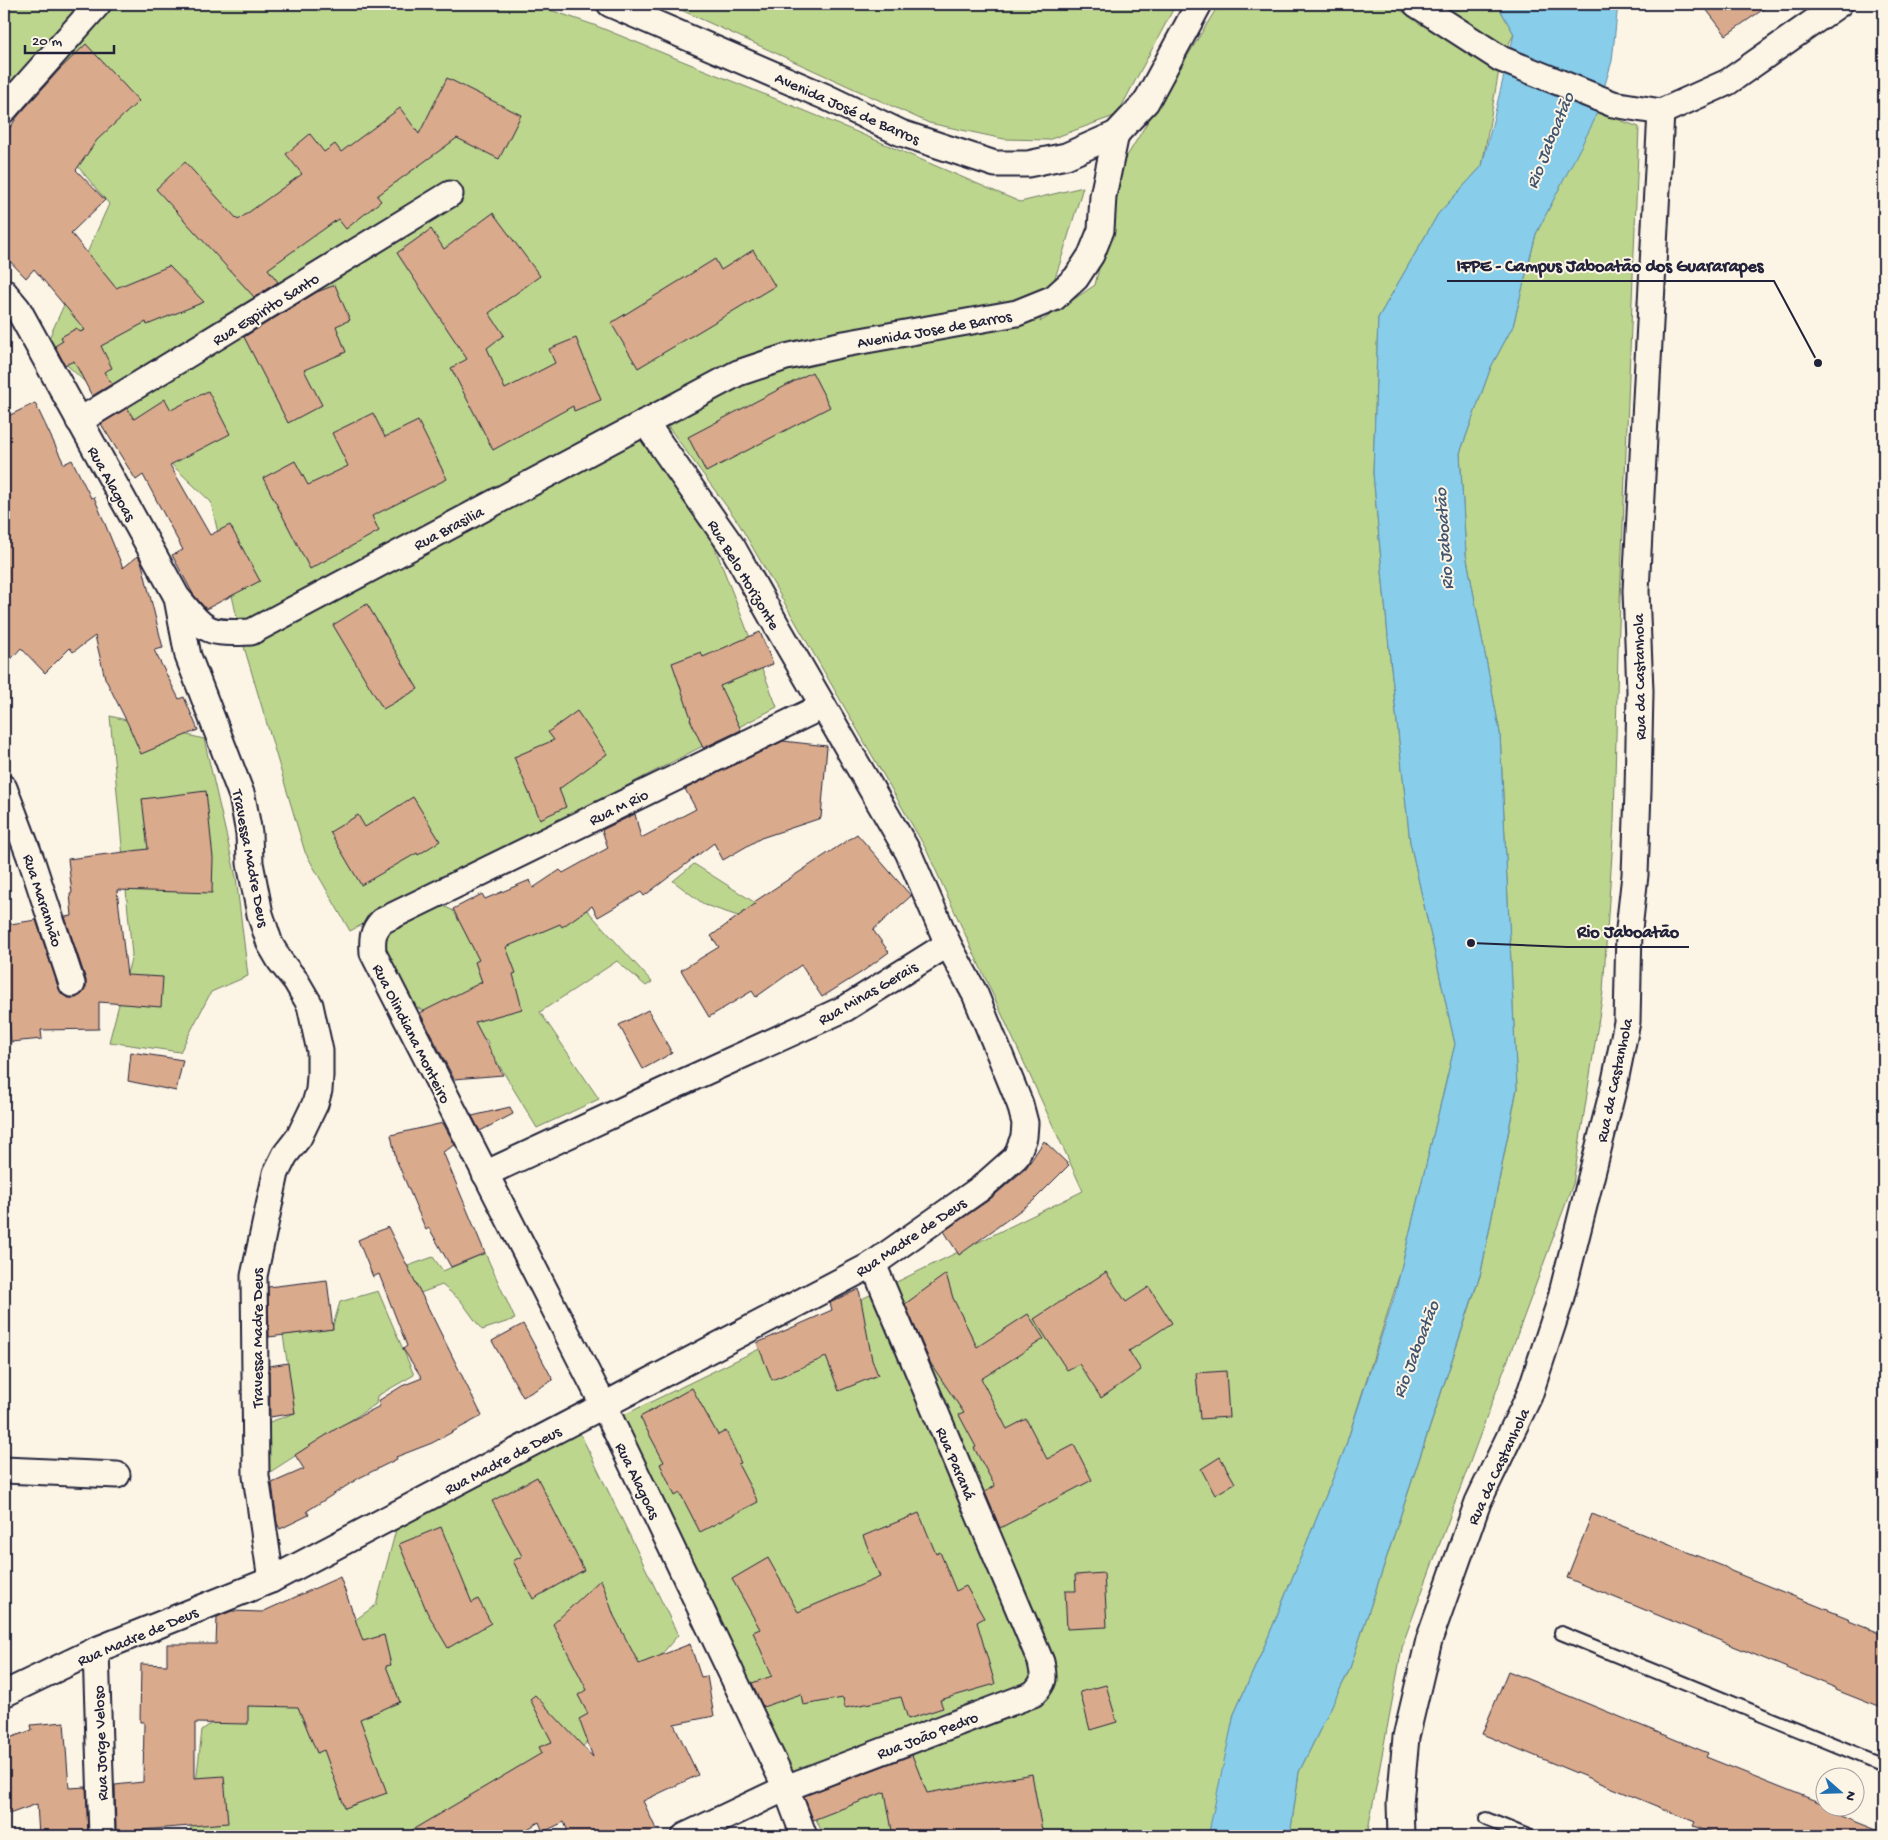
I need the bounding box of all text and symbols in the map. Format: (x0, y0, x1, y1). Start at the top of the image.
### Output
scale bar (25, 22, 114, 54)
text: 20 m (32, 33, 62, 51)
street label: Avenida José de Barros (771, 70, 923, 151)
water label: Rio Jaboatão (1522, 89, 1580, 192)
callout: IFPE - Campus Jaboatão dos Guararapes (1447, 248, 1774, 281)
text: IFPE - Campus Jaboatão dos Guararapes (1457, 257, 1765, 278)
street label: Rua Espirito Santo (210, 271, 324, 351)
street label: Avenida Jose de Barros (856, 308, 1014, 354)
street label: Rua Alagoas (82, 444, 139, 526)
water label: Rio Jaboatão (1431, 487, 1460, 590)
street label: Rua Brasilia (411, 503, 489, 556)
street label: Rua Belo Horizonte (702, 517, 783, 635)
street label: Rua da Castanhola (1631, 612, 1652, 740)
street label: Travessa Madre Deus (226, 787, 271, 930)
street label: Rua M Rio (587, 787, 652, 832)
street label: Rua Maranhão (17, 852, 65, 950)
callout: Rio Jaboatão (1567, 914, 1689, 947)
text: Rio Jaboatão (1576, 923, 1680, 944)
street label: Rua Minas Gerais (816, 958, 923, 1031)
street label: Rua Olindiana Monteiro (366, 962, 453, 1108)
street label: Rua da Castanhola (1594, 1016, 1639, 1145)
street label: Rua Madre de Deus (853, 1194, 972, 1283)
street label: Travessa Madre Deus (250, 1267, 269, 1409)
water label: Rio Jaboatão (1389, 1298, 1446, 1401)
street label: Rua da Castanhola (1465, 1405, 1536, 1529)
street label: Rua Madre de Deus (442, 1423, 566, 1501)
street label: Rua Paraná (930, 1425, 978, 1505)
street label: Rua Alagoas (609, 1440, 663, 1524)
street label: Rua Madre de Deus (75, 1604, 203, 1672)
street label: Rua Jorge Veloso (91, 1685, 114, 1801)
street label: Rua João Pedro (875, 1709, 981, 1765)
north arrow (1816, 1768, 1866, 1818)
text: N (1840, 1788, 1859, 1803)

